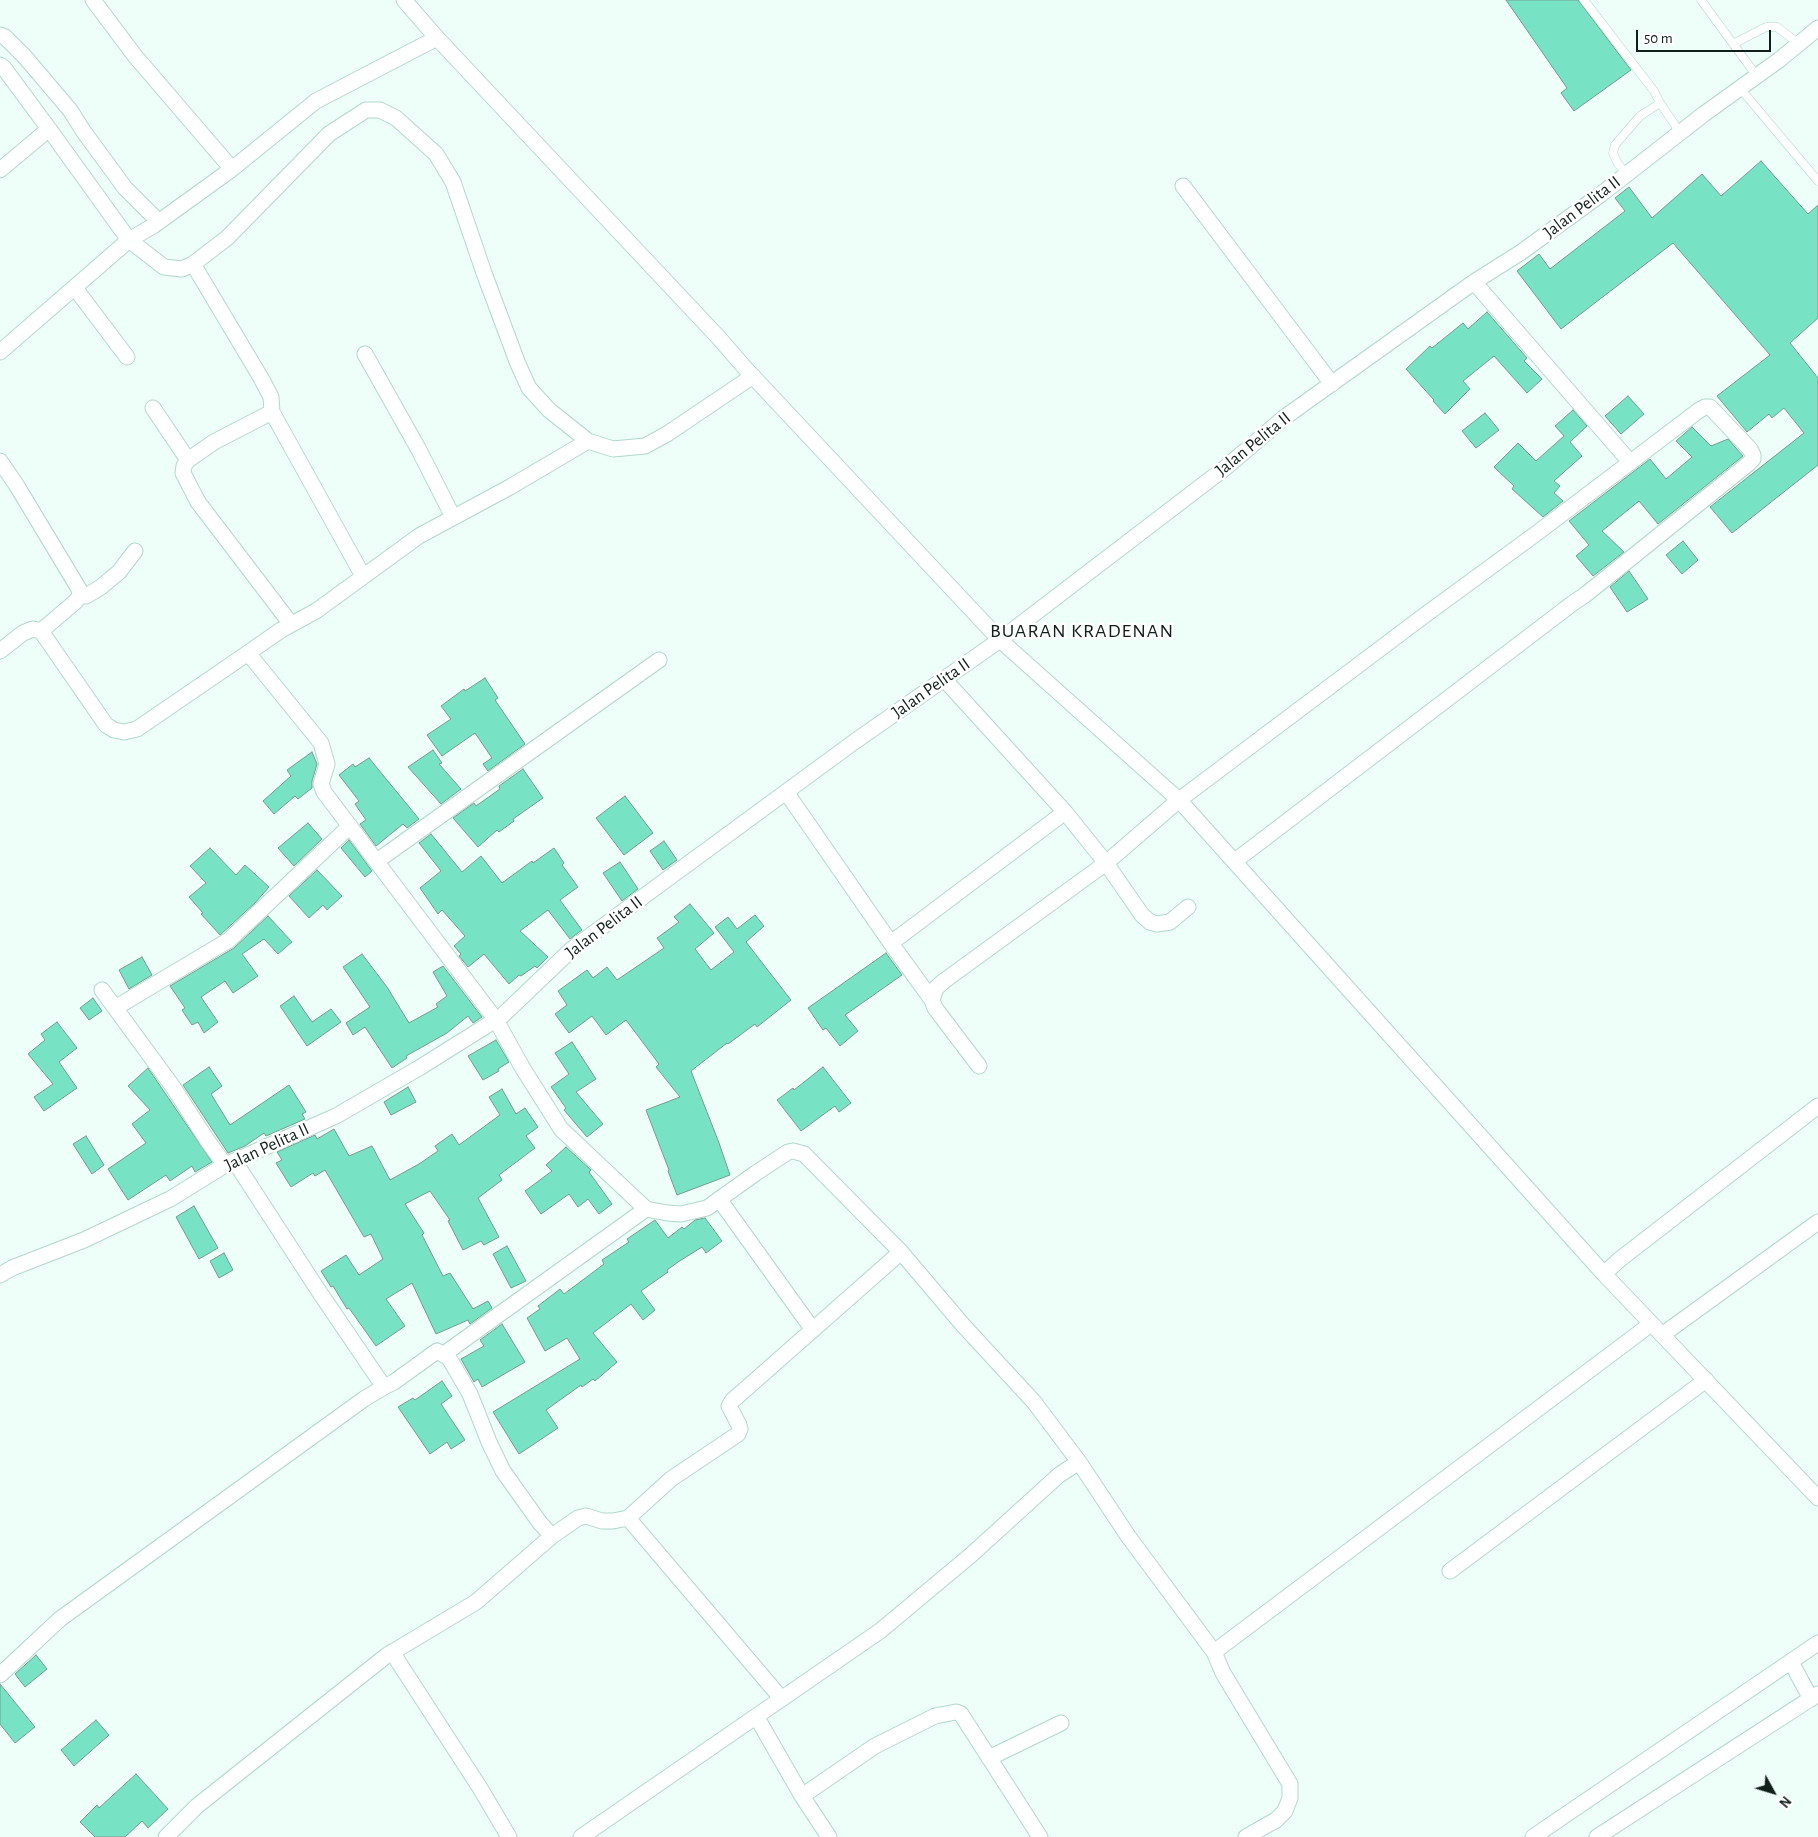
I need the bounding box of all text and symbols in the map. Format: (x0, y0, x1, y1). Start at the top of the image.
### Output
scale bar (1638, 20, 1773, 52)
text: 50 m (1644, 31, 1673, 46)
street label: Jalan Pelita II (1539, 171, 1625, 243)
street label: Jalan Pelita II (1211, 407, 1295, 481)
district label: BUARAN KRADENAN (988, 619, 1176, 643)
street label: Jalan Pelita II (888, 653, 974, 723)
street label: Jalan Pelita II (561, 891, 647, 963)
street label: Jalan Pelita II (221, 1118, 313, 1176)
north arrow (1748, 1767, 1798, 1817)
text: N (1776, 1793, 1793, 1810)

